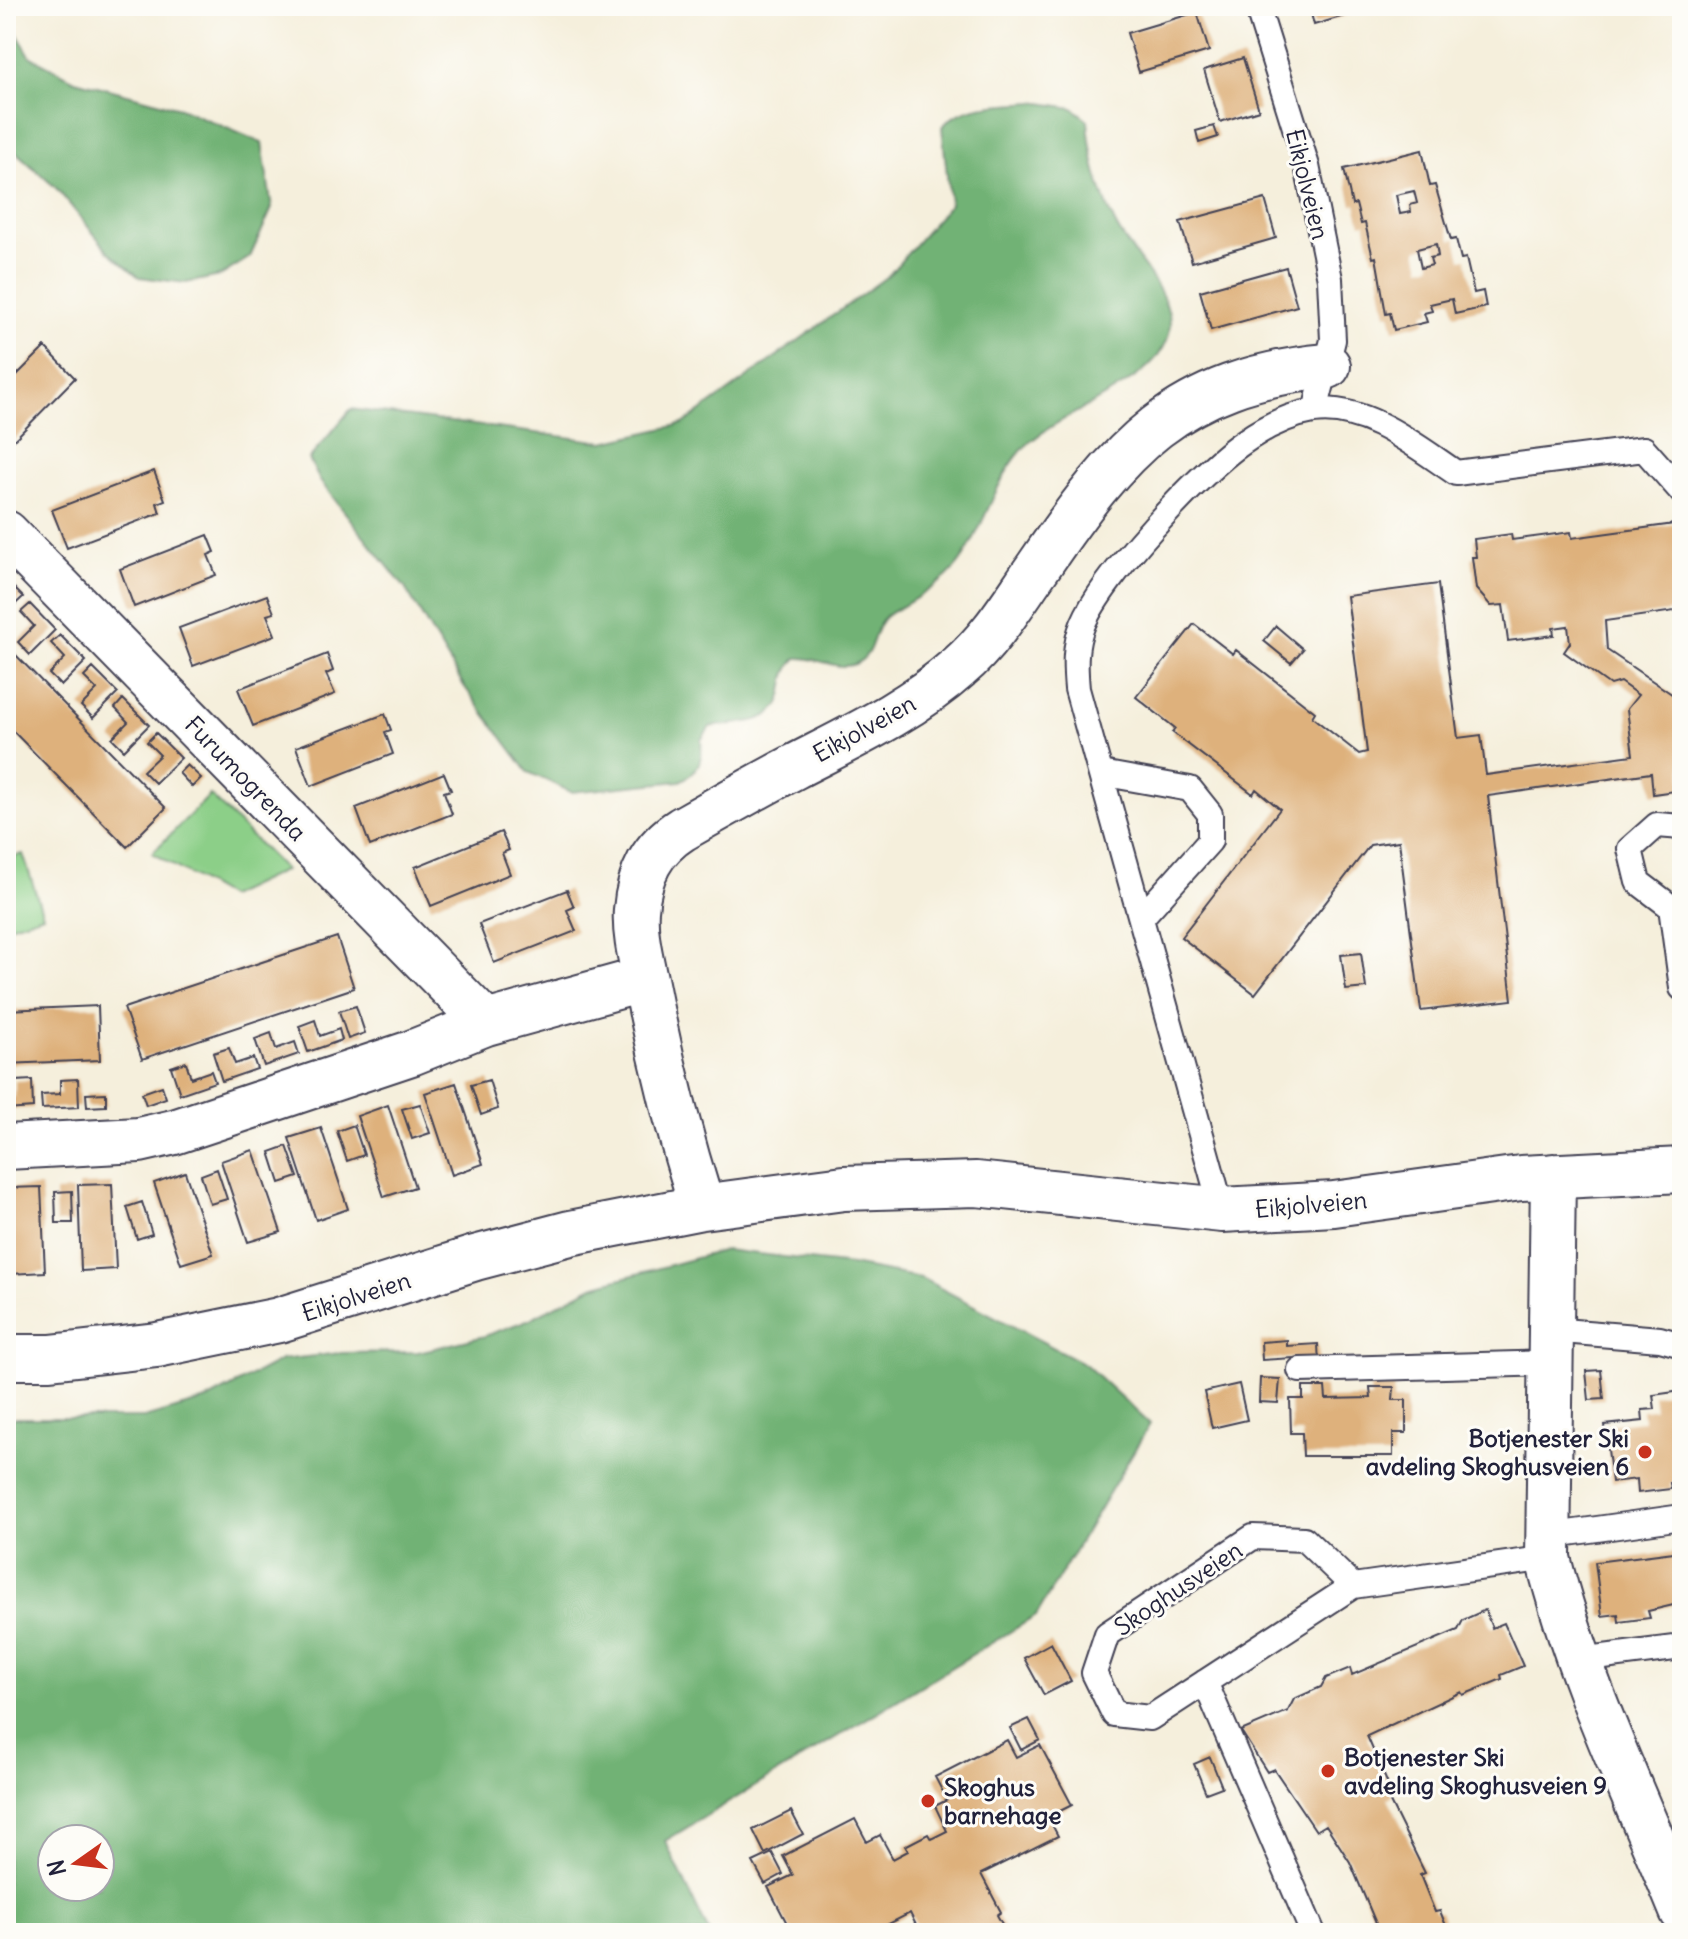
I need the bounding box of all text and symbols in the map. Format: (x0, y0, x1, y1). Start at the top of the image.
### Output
street label: Eikjolveien (1280, 126, 1336, 242)
street label: Eikjolveien (807, 688, 921, 768)
street label: Furumogrenda (179, 709, 313, 847)
street label: Eikjolveien (1254, 1184, 1369, 1224)
street label: Eikjolveien (298, 1264, 414, 1328)
place label: Botjenester Ski avdeling Skoghusveien 6 (1366, 1423, 1629, 1481)
marker: Botjenester Ski avdeling Skoghusveien 6 (1636, 1443, 1654, 1461)
street label: Skoghusveien (1108, 1534, 1248, 1642)
place label: Botjenester Ski avdeling Skoghusveien 9 (1344, 1742, 1607, 1800)
marker: Botjenester Ski avdeling Skoghusveien 9 (1319, 1762, 1337, 1780)
place label: Skoghus barnehage (944, 1772, 1061, 1830)
marker: Skoghus barnehage (919, 1792, 937, 1810)
north arrow (36, 1823, 116, 1903)
text: N (41, 1857, 72, 1879)

